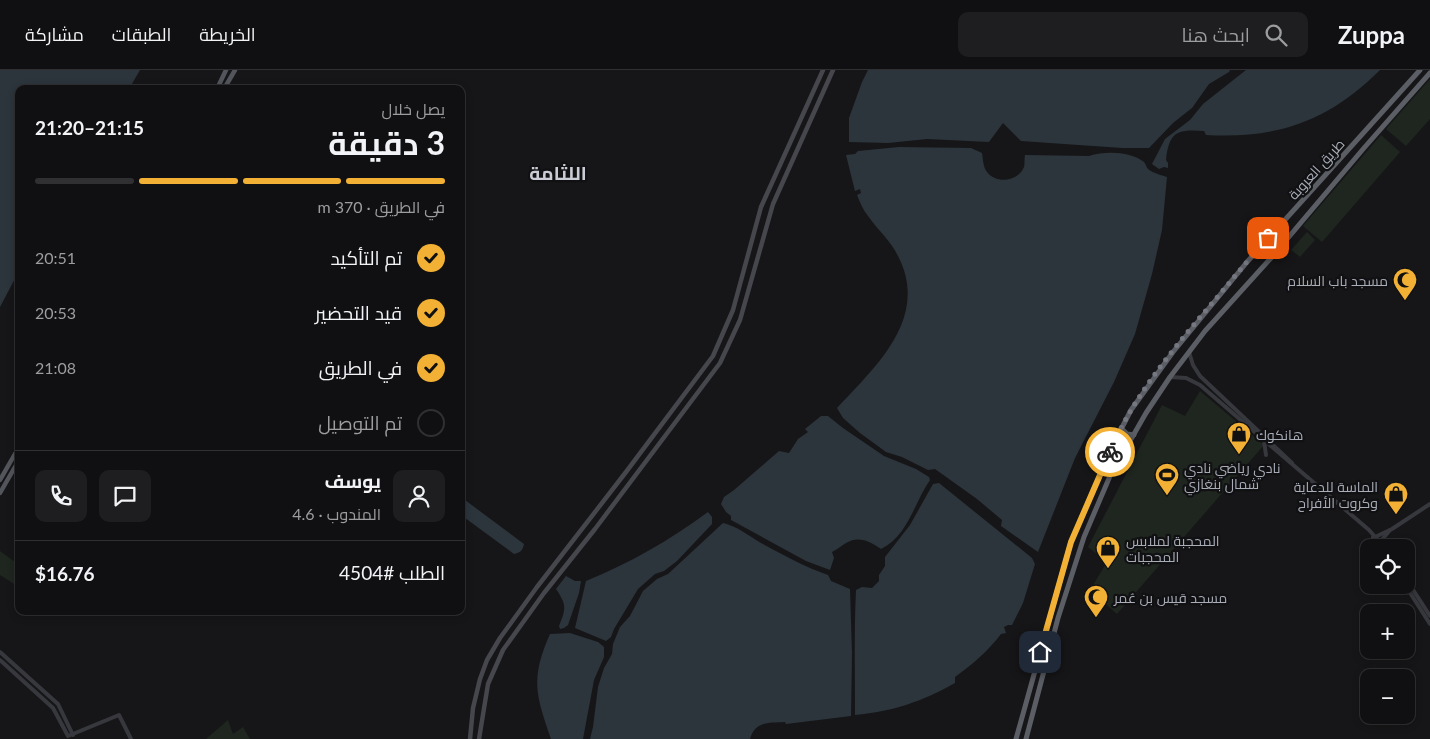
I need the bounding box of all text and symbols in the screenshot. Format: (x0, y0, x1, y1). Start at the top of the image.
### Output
search box (958, 12, 1308, 57)
text: Zuppa (1338, 20, 1405, 49)
icon: search (1262, 21, 1290, 49)
text: مشاركة (25, 23, 84, 45)
text: الطبقات (112, 23, 171, 45)
text: الخريطة (199, 23, 256, 45)
text: ابحث هنا (1182, 23, 1250, 46)
text: يصل خلال (382, 99, 445, 118)
text: 21:15–21:20 (35, 116, 144, 139)
text: 3 دقيقة (328, 123, 445, 162)
street label: طريق العروبة (1284, 135, 1348, 204)
district label: اللثامة (529, 161, 587, 184)
text: في الطريق · 370 m (317, 197, 445, 216)
pin (1247, 217, 1289, 259)
icon: bag (1254, 224, 1282, 252)
icon: check (417, 244, 445, 272)
text: تم التأكيد (330, 246, 402, 269)
text: 20:51 (35, 248, 76, 267)
mosque icon: مسجد باب السلام (1392, 267, 1418, 301)
place label: مسجد باب السلام (1287, 272, 1388, 291)
icon: check (417, 299, 445, 327)
text: قيد التحضير (315, 301, 402, 324)
text: 20:53 (35, 303, 76, 322)
icon: check (417, 354, 445, 382)
text: في الطريق (319, 356, 402, 379)
text: 21:08 (35, 358, 76, 377)
text: تم التوصيل (318, 411, 402, 434)
shop icon: هانكوك (1226, 421, 1252, 455)
place label: هانكوك (1256, 426, 1303, 443)
courier (1085, 427, 1135, 477)
icon: bike (1096, 438, 1124, 466)
place label: نادي رياضي نادي شمال بنغازي (1184, 459, 1280, 496)
sports icon: نادي رياضي نادي شمال بنغازي (1154, 462, 1180, 496)
text: يوسف (325, 469, 381, 492)
button: phone (35, 470, 87, 522)
button: chat (99, 470, 151, 522)
button: person (393, 470, 445, 522)
place label: الماسة للدعاية وكروت الأفراح (1294, 478, 1378, 512)
shop icon: الماسة للدعاية وكروت الأفراح (1383, 481, 1409, 515)
text: المندوب · 4.6 (292, 504, 381, 523)
place label: المحجبة لملابس المحجبات (1126, 532, 1220, 565)
shop icon: المحجبة لملابس المحجبات (1095, 535, 1121, 569)
map controls (1360, 539, 1415, 724)
button: locate (1360, 539, 1415, 594)
text: الطلب #4504 (339, 561, 445, 584)
text: $16.76 (35, 562, 95, 585)
mosque icon: مسجد قيس بن عُمر (1083, 584, 1109, 618)
place label: مسجد قيس بن عُمر (1113, 589, 1227, 606)
button: + (1360, 604, 1415, 659)
pin (1019, 631, 1061, 673)
icon: home (1026, 638, 1054, 666)
button: − (1360, 669, 1415, 724)

